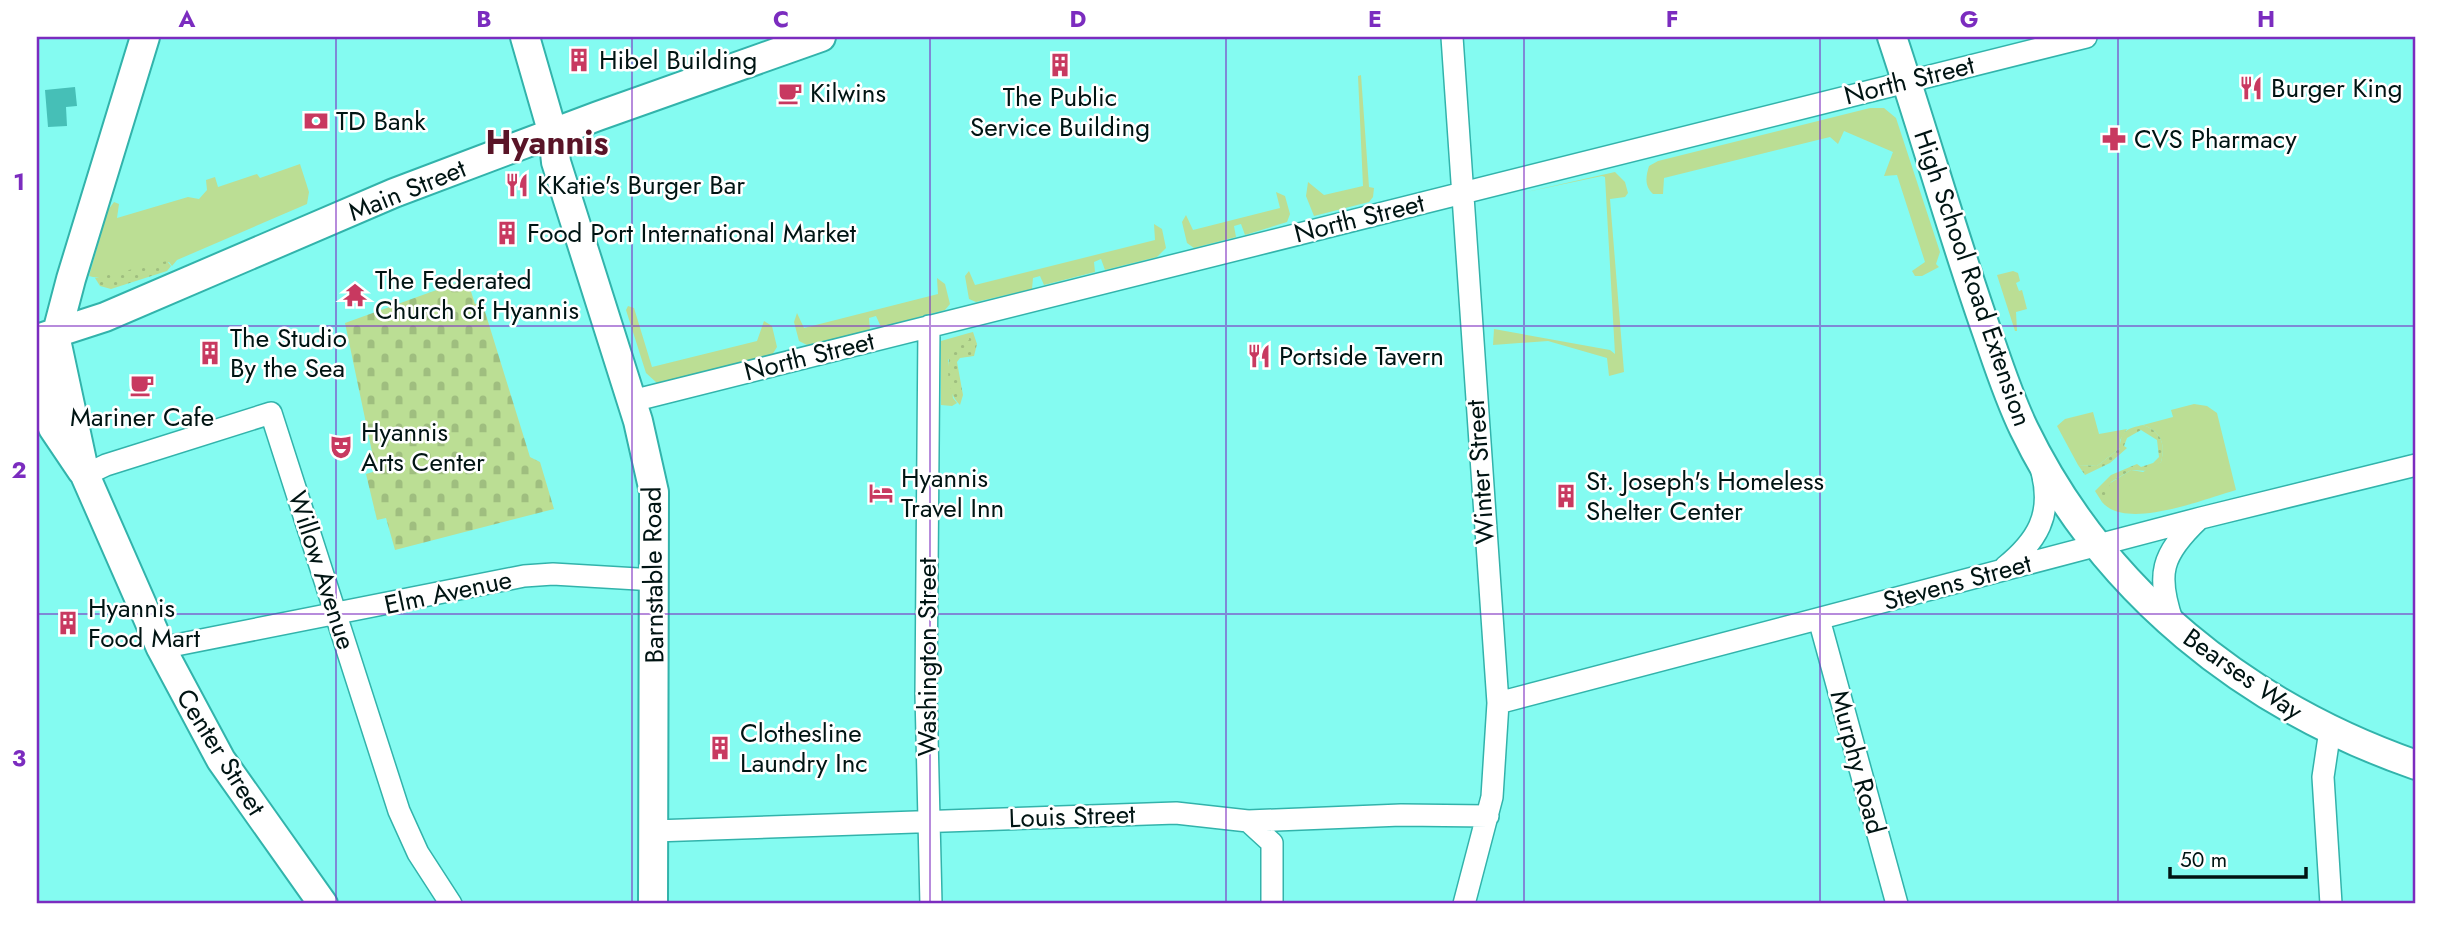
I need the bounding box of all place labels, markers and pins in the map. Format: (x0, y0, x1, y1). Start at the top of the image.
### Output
place label: Hibel Building (599, 41, 757, 79)
building icon: Hibel Building (565, 46, 593, 74)
building icon: The Public Service Building (1046, 51, 1074, 79)
place label: Burger King (2271, 69, 2403, 107)
place label: Kilwins (810, 74, 886, 112)
restaurant icon: Burger King (2237, 74, 2265, 102)
place label: The Public Service Building (970, 78, 1150, 146)
cafe icon: Kilwins (776, 79, 804, 107)
place label: TD Bank (336, 102, 426, 140)
bank icon: TD Bank (302, 107, 330, 135)
place label: CVS Pharmacy (2134, 120, 2297, 158)
pharmacy icon: CVS Pharmacy (2100, 125, 2128, 153)
place label: KKatie's Burger Bar (537, 166, 745, 204)
restaurant icon: KKatie's Burger Bar (503, 171, 531, 199)
place label: Food Port International Market (527, 214, 857, 252)
building icon: Food Port International Market (493, 219, 521, 247)
place label: The Federated Church of Hyannis (375, 261, 579, 329)
temple icon: The Federated Church of Hyannis (341, 281, 369, 309)
place label: The Studio By the Sea (230, 319, 347, 387)
place label: Portside Tavern (1279, 337, 1444, 375)
building icon: The Studio By the Sea (196, 339, 224, 367)
restaurant icon: Portside Tavern (1245, 342, 1273, 370)
cafe icon: Mariner Cafe (128, 371, 156, 399)
place label: Mariner Cafe (70, 398, 214, 436)
place label: Hyannis Arts Center (361, 413, 485, 481)
theatre icon: Hyannis Arts Center (327, 433, 355, 461)
place label: Hyannis Travel Inn (901, 459, 1004, 527)
place label: St. Joseph's Homeless Shelter Center (1586, 462, 1824, 530)
hotel icon: Hyannis Travel Inn (867, 479, 895, 507)
building icon: St. Joseph's Homeless Shelter Center (1552, 482, 1580, 510)
place label: Hyannis Food Mart (88, 589, 201, 657)
building icon: Hyannis Food Mart (54, 609, 82, 637)
place label: Clothesline Laundry Inc (740, 714, 868, 782)
building icon: Clothesline Laundry Inc (706, 734, 734, 762)

